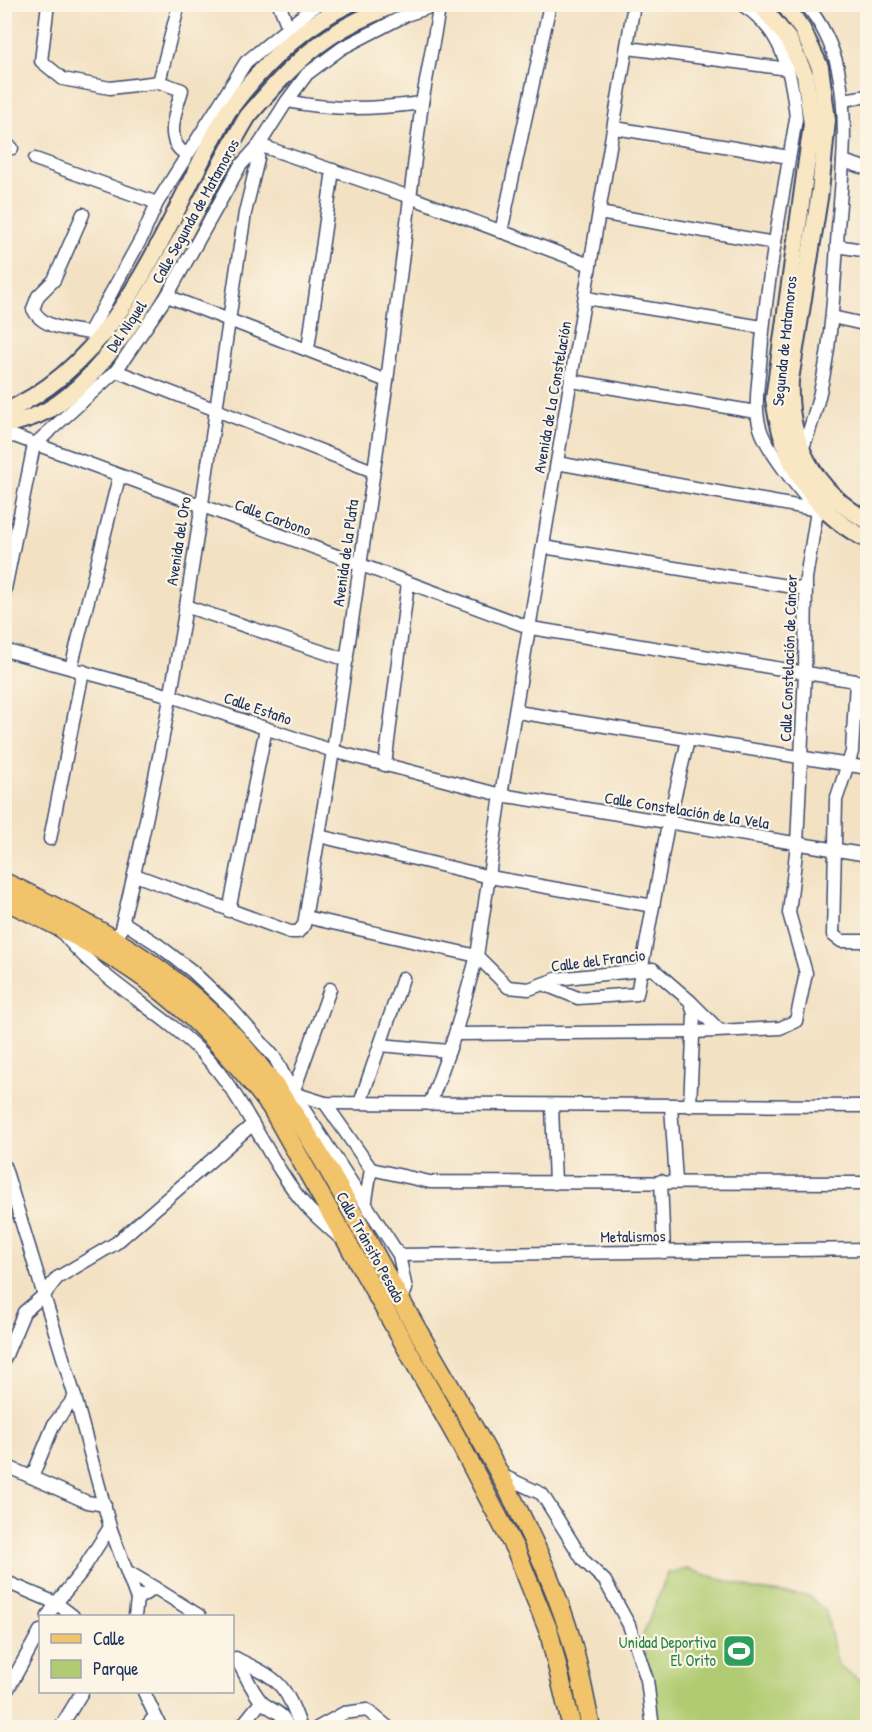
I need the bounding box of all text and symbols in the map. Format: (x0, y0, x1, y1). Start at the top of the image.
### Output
street label: Calle Segunda de Matamoros (146, 135, 244, 287)
street label: Segunda de Matamoros (766, 275, 802, 407)
street label: Del Niquel (101, 295, 152, 356)
street label: Avenida de La Constelación (528, 319, 576, 475)
street label: Calle Carbono (232, 493, 315, 541)
street label: Avenida del Oro (160, 494, 196, 587)
street label: Avenida de la Plata (327, 498, 363, 608)
street label: Calle Constelación de Cáncer (774, 574, 802, 742)
street label: Calle Estaño (221, 686, 296, 730)
street label: Calle Constelación de la Vela (603, 786, 771, 834)
street label: Calle del Francio (550, 943, 647, 977)
street label: Calle Tránsito Pesado (331, 1188, 411, 1307)
street label: Metalismos (600, 1224, 666, 1248)
legend (39, 1615, 234, 1693)
text: Calle (93, 1626, 125, 1651)
place label: Unidad Deportiva El Orito (619, 1631, 717, 1671)
sports icon: Unidad Deportiva El Orito (721, 1633, 757, 1669)
text: Parque (93, 1656, 138, 1681)

